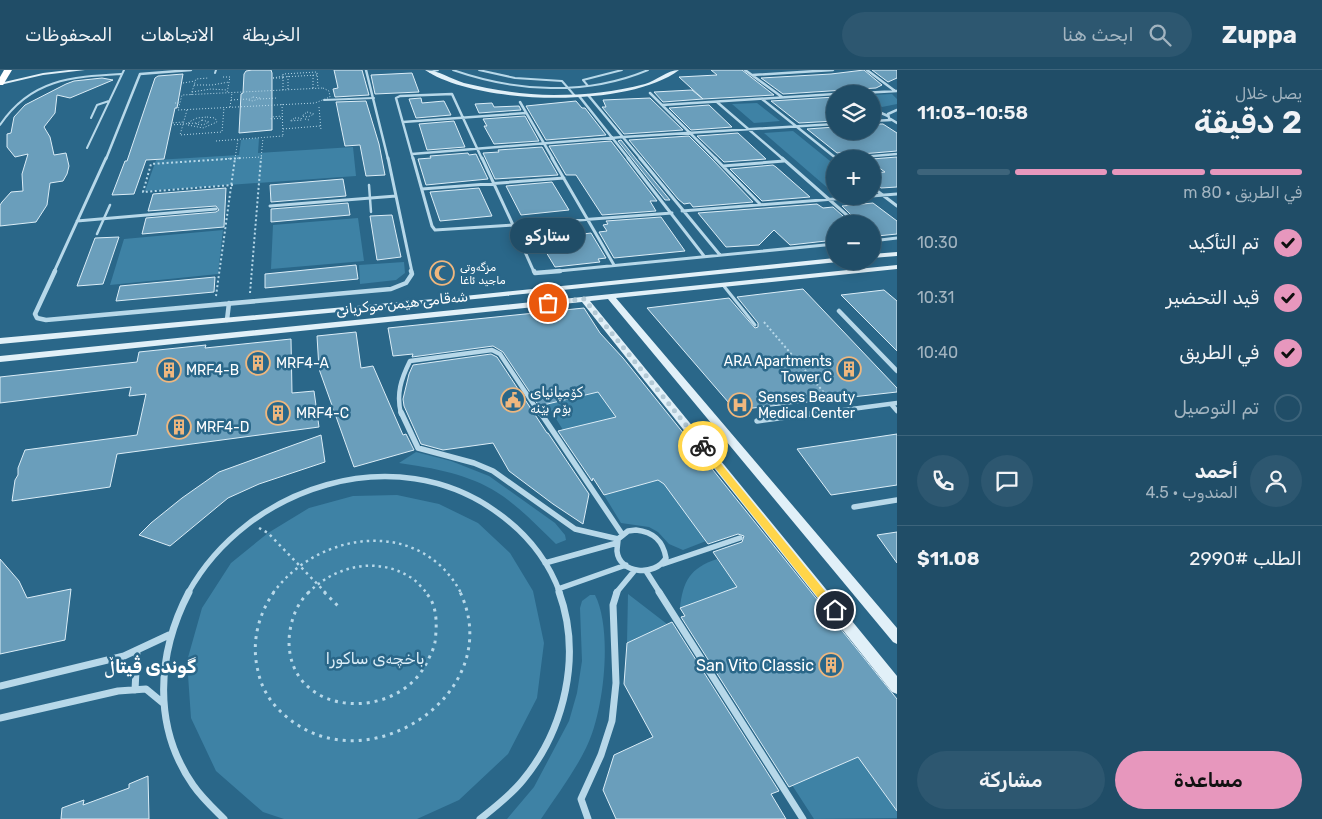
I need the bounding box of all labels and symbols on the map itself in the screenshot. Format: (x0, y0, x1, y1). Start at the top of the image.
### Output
callout: ستاركو (510, 218, 586, 253)
mosque icon: مزگەوتی ماجید ئاغا (429, 260, 455, 286)
place label: مزگەوتی ماجید ئاغا (460, 261, 506, 287)
pin (527, 282, 569, 324)
street label: شەقامی هێمن موکریانی (335, 288, 469, 319)
building icon: MRF4-A (245, 350, 271, 376)
place label: ARA Apartments Tower C (724, 353, 832, 386)
place label: MRF4-A (276, 355, 329, 372)
building icon: ARA Apartments Tower C (836, 356, 862, 382)
building icon: MRF4-B (156, 357, 182, 383)
place label: MRF4-B (186, 362, 239, 379)
place label: کۆمپانیای بۆم بێنە (530, 384, 584, 418)
public building icon: کۆمپانیای بۆم بێنە (500, 387, 526, 413)
place label: Senses Beauty Medical Center (758, 389, 856, 422)
hospital icon: Senses Beauty Medical Center (727, 392, 753, 418)
building icon: MRF4-C (265, 400, 291, 426)
place label: MRF4-C (296, 405, 349, 422)
building icon: MRF4-D (166, 414, 192, 440)
place label: MRF4-D (196, 419, 249, 436)
courier (678, 421, 728, 471)
pin (814, 589, 856, 631)
park label: باخچەی ساکورا (325, 649, 425, 669)
building icon: San Vito Classic (818, 652, 844, 678)
district label: گوندی ڤیتاڵ (104, 654, 196, 678)
place label: San Vito Classic (696, 656, 814, 675)

